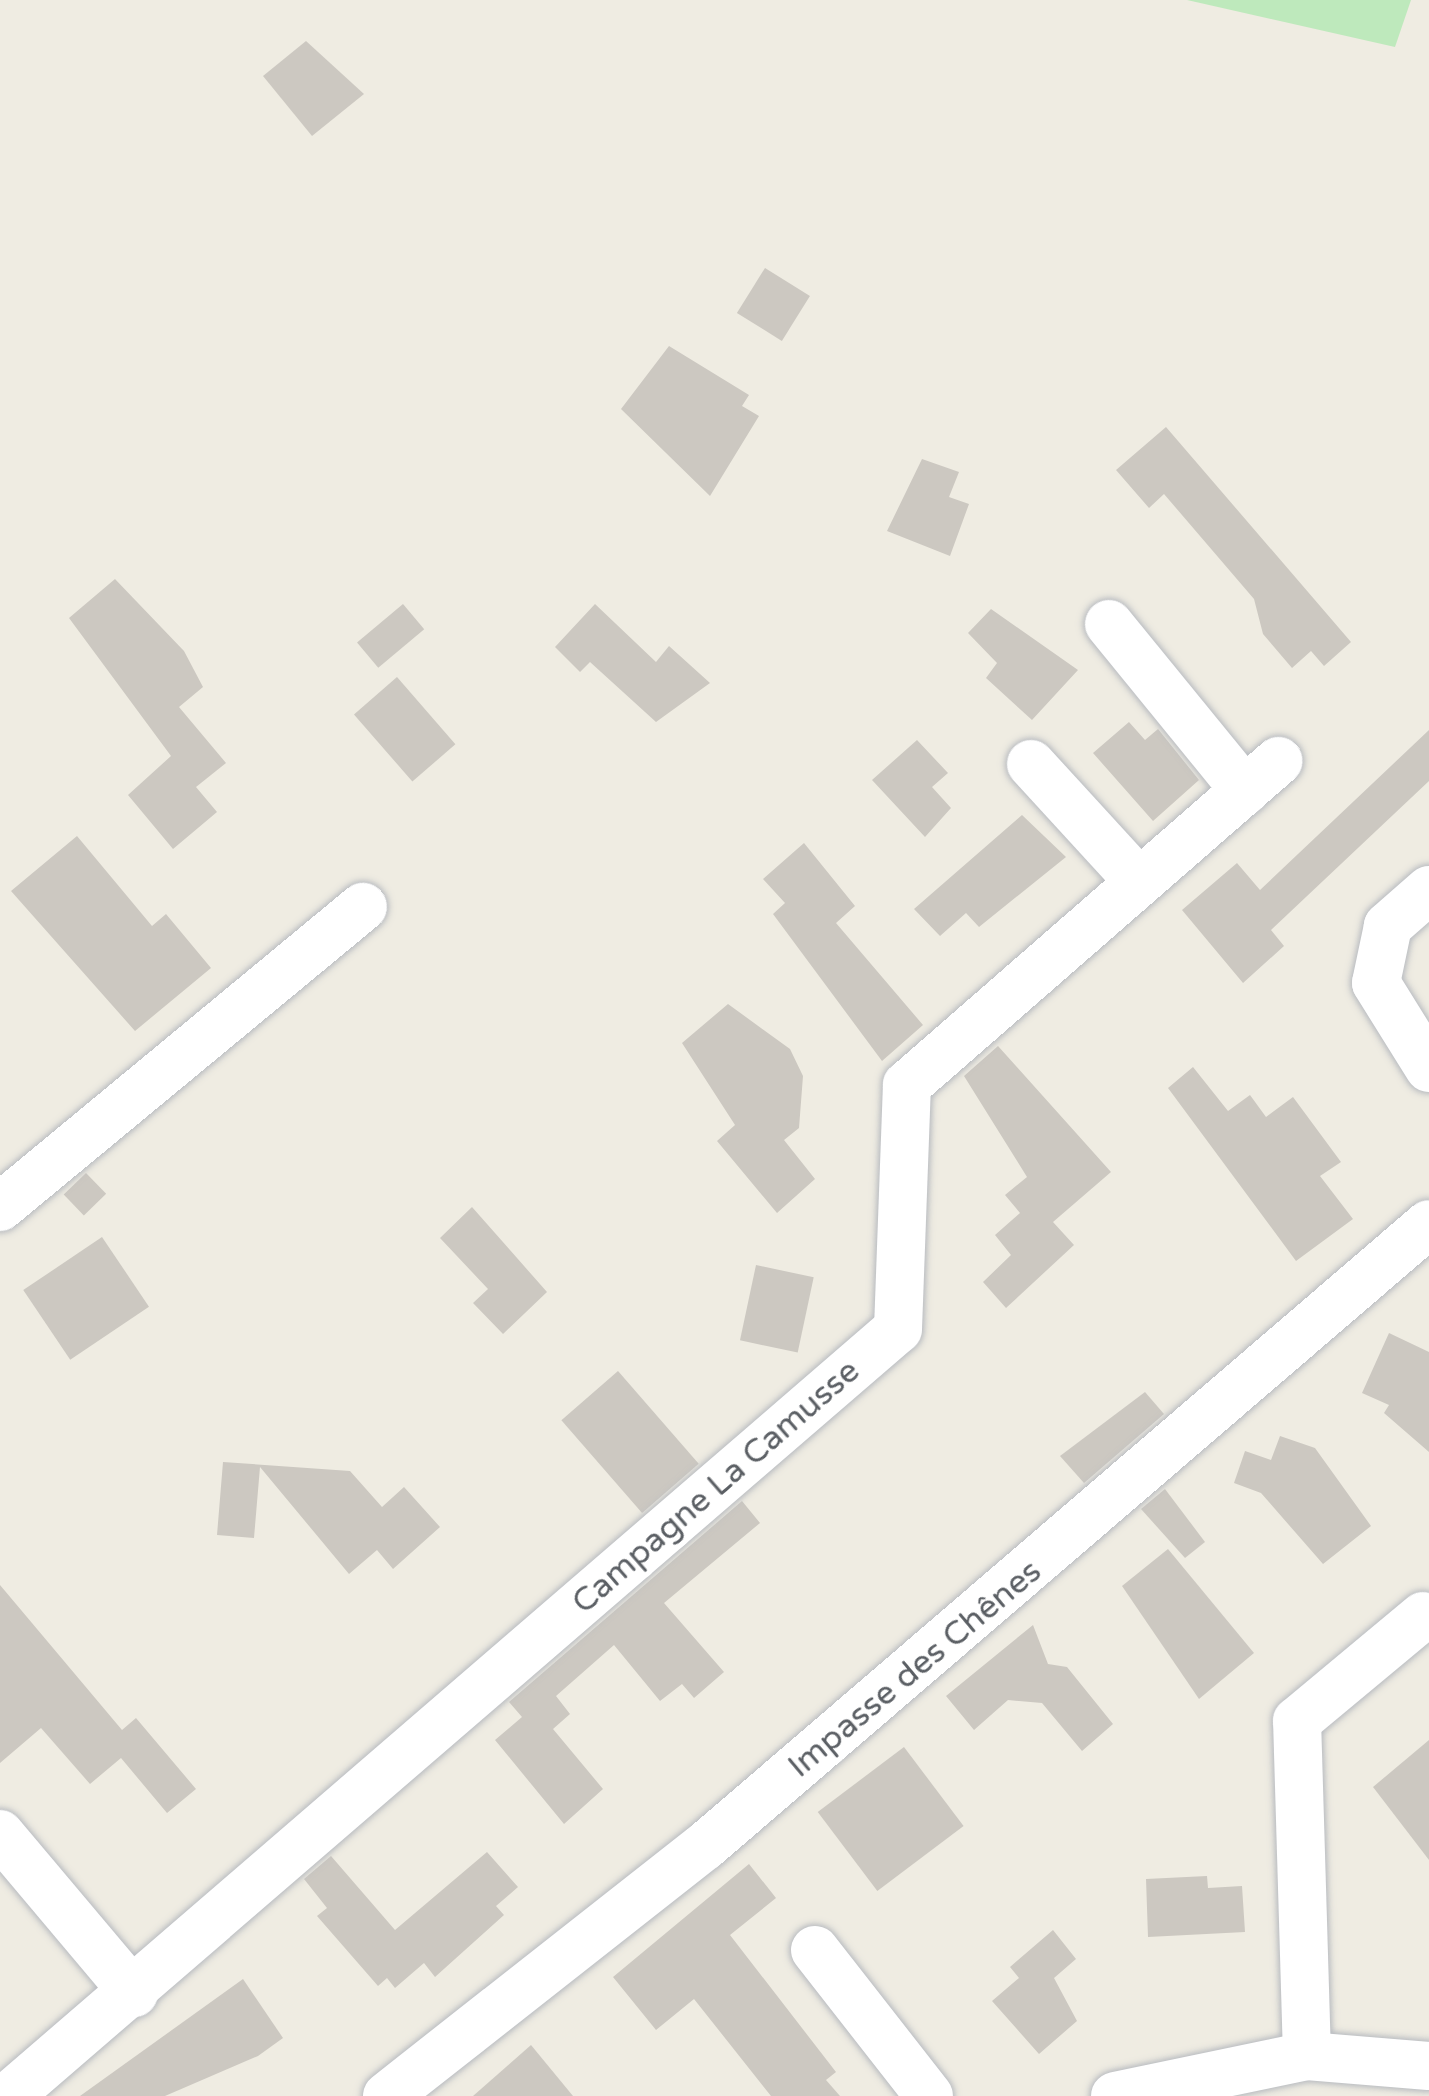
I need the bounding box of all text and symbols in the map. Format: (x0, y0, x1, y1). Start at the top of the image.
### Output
street label: Campagne La Camusse (564, 1351, 868, 1623)
street label: Impasse des Chênes (781, 1552, 1049, 1786)

